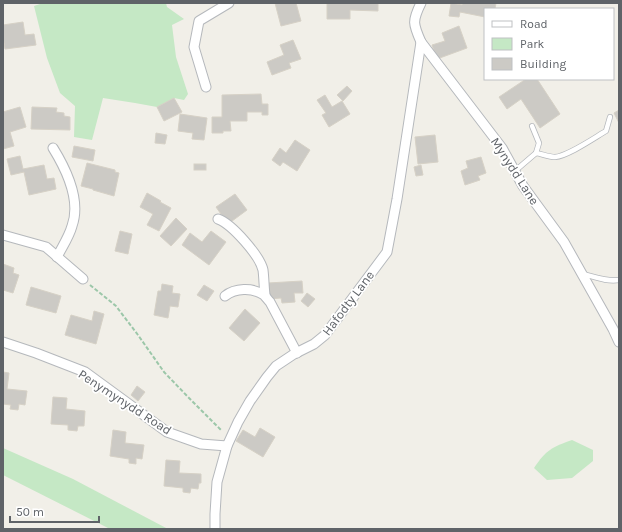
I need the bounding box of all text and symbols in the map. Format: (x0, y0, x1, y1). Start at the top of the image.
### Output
legend (484, 8, 614, 80)
text: Road (520, 17, 548, 31)
text: Park (520, 37, 545, 51)
text: Building (520, 57, 567, 71)
street label: Mynydd Lane (488, 135, 542, 208)
street label: Hafodty Lane (319, 268, 377, 338)
street label: Penymynydd Road (76, 366, 174, 438)
scale bar (10, 498, 99, 524)
text: 50 m (16, 505, 44, 519)

